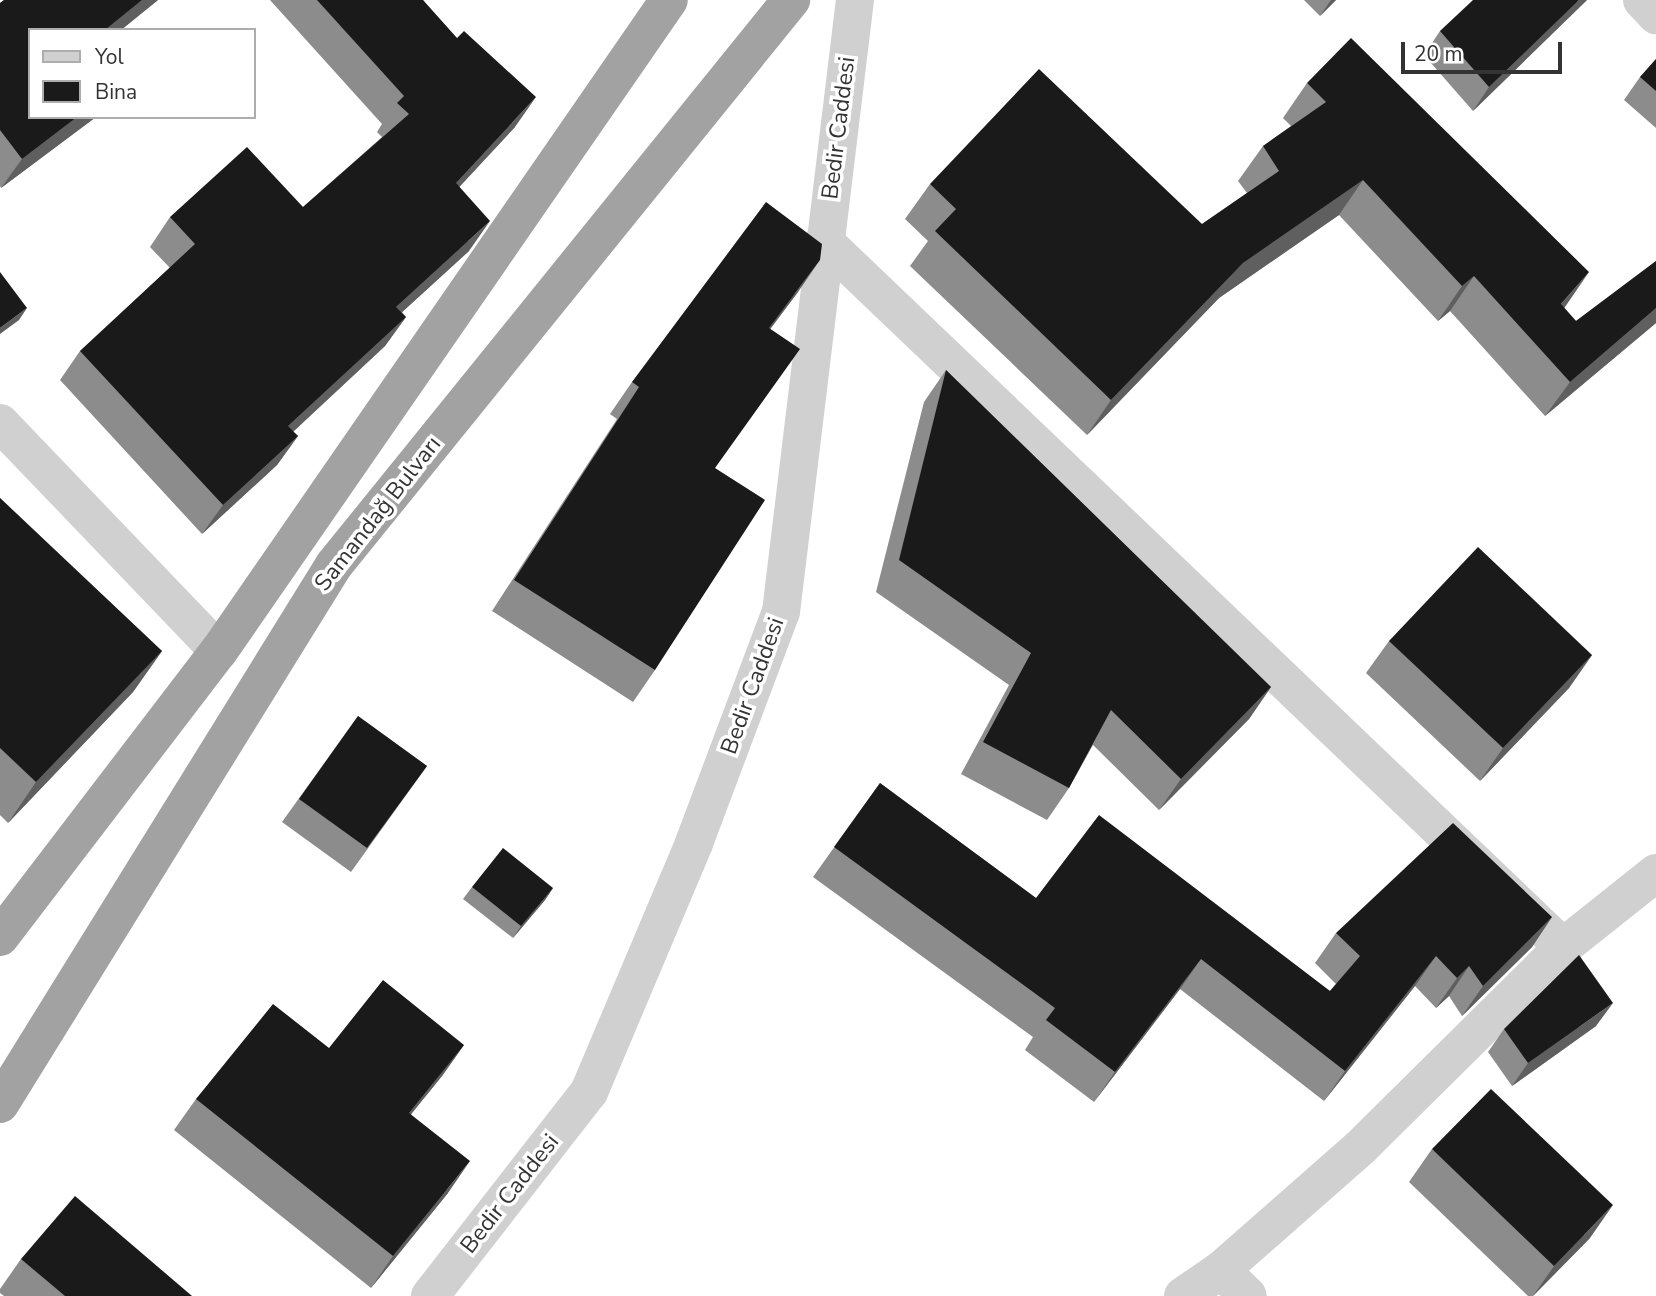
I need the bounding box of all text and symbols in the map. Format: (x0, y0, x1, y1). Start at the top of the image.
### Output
legend (28, 28, 256, 119)
scale bar (1404, 28, 1565, 72)
text: 20 m (1414, 40, 1463, 68)
text: Yol (95, 43, 124, 71)
street label: Bedir Caddesi (817, 55, 861, 201)
text: Bina (95, 78, 137, 106)
street label: Samandağ Bulvarı (309, 431, 447, 597)
street label: Bedir Caddesi (716, 614, 790, 758)
street label: Bedir Caddesi (455, 1129, 565, 1259)

